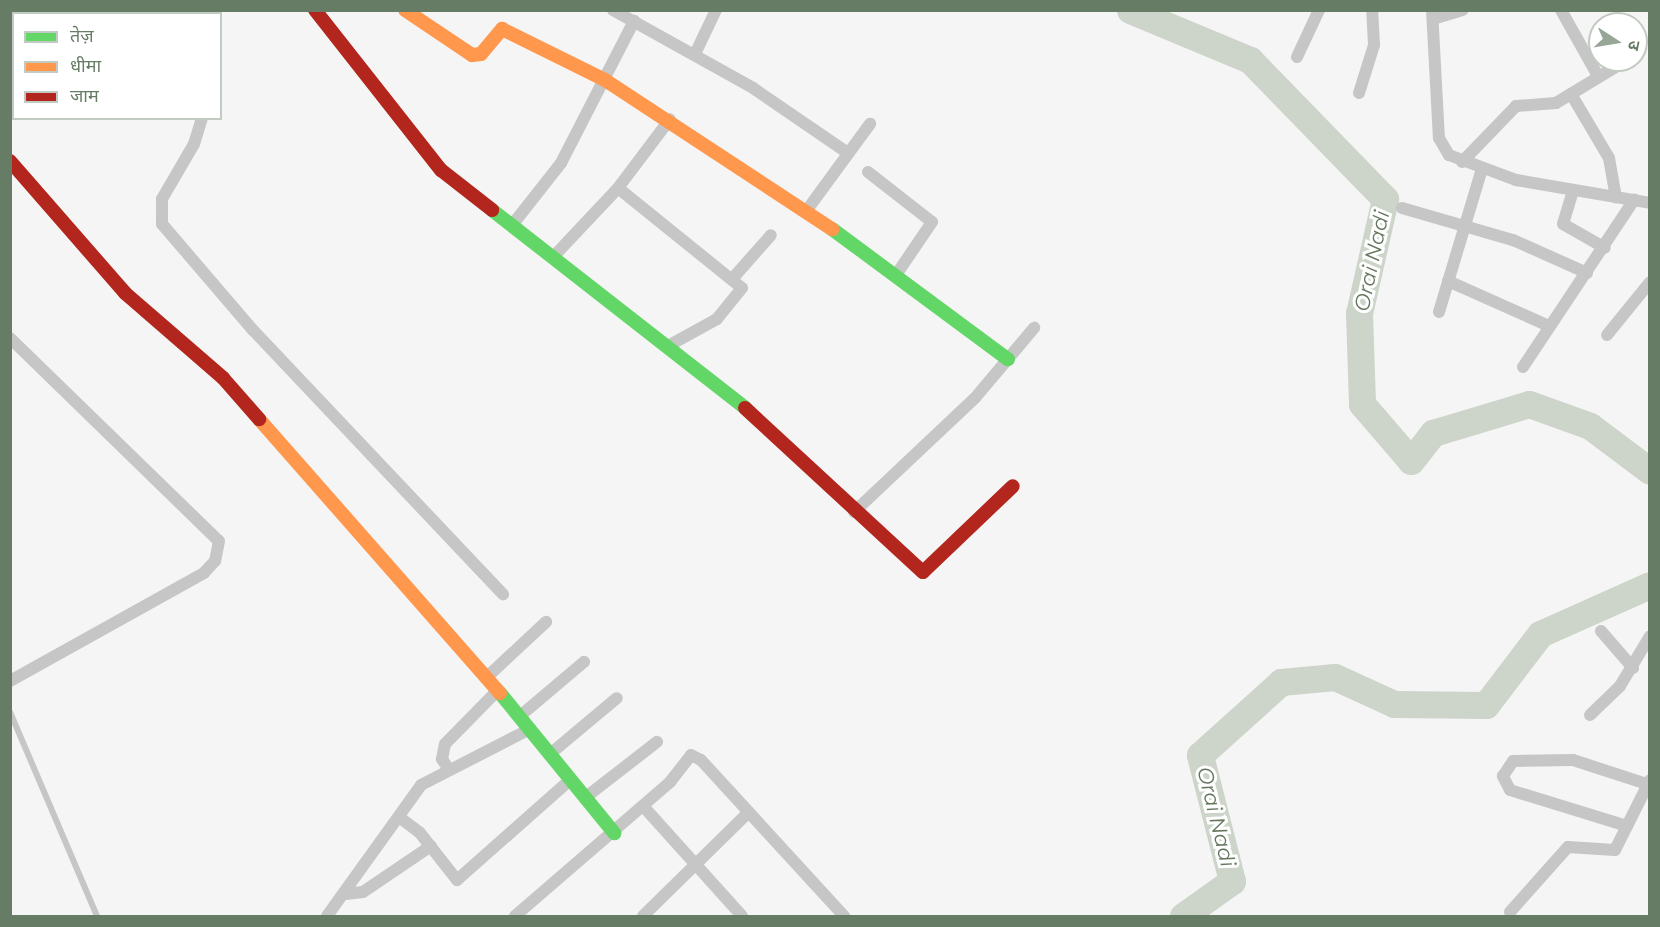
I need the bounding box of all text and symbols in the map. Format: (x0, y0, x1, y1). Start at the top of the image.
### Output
legend (12, 12, 222, 120)
north arrow (1588, 12, 1648, 72)
text: तेज़ (70, 25, 94, 47)
text: उ (1624, 39, 1644, 52)
text: धीमा (70, 55, 101, 77)
text: जाम (70, 85, 99, 107)
water label: Orai Nadi (1349, 208, 1395, 314)
water label: Orai Nadi (1191, 764, 1241, 870)

